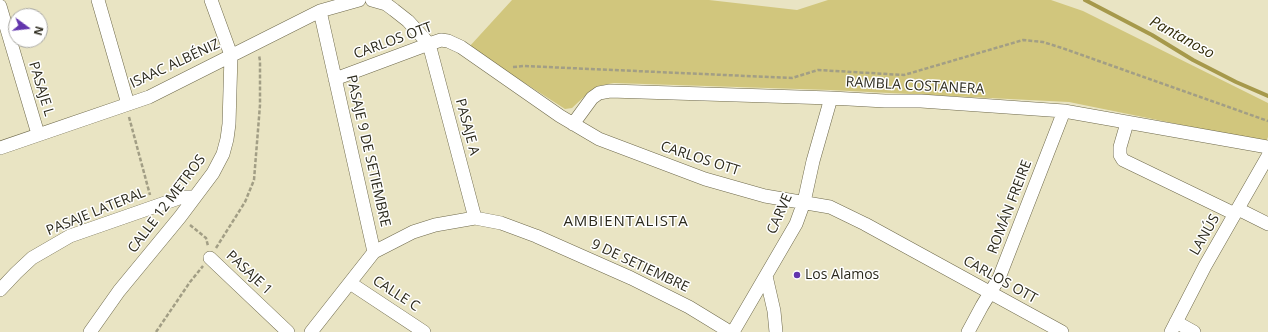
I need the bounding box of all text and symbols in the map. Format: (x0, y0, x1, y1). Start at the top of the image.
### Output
north arrow (8, 8, 48, 48)
water label: Pantanoso (1147, 13, 1217, 63)
street label: CARLOS OTT (352, 19, 434, 63)
text: N (31, 25, 48, 37)
street label: ISAAC ALBÉNIZ (127, 36, 223, 92)
street label: PASAJE L (25, 60, 57, 118)
street label: PASAJE 9 DE SETIEMBRE (342, 74, 394, 228)
street label: RAMBLA COSTANERA (845, 74, 985, 98)
street label: PASAJE A (451, 97, 483, 157)
street label: CARLOS OTT (658, 138, 742, 180)
street label: CALLE 12 METROS (125, 152, 209, 256)
street label: ROMÁN FREIRE (984, 158, 1036, 256)
street label: PASAJE LATERAL (44, 184, 148, 240)
street label: CARVE (764, 191, 796, 237)
street label: LANÚS (1187, 211, 1223, 259)
district label: AMBIENTALISTA (563, 213, 689, 231)
street label: 9 DE SETIEMBRE (588, 236, 692, 296)
street label: PASAJE 1 (222, 247, 276, 299)
street label: CARLOS OTT (960, 253, 1040, 307)
place label: Los Alamos (805, 267, 879, 283)
marker: Los Alamos (792, 270, 802, 280)
street label: CALLE C (369, 273, 423, 315)

